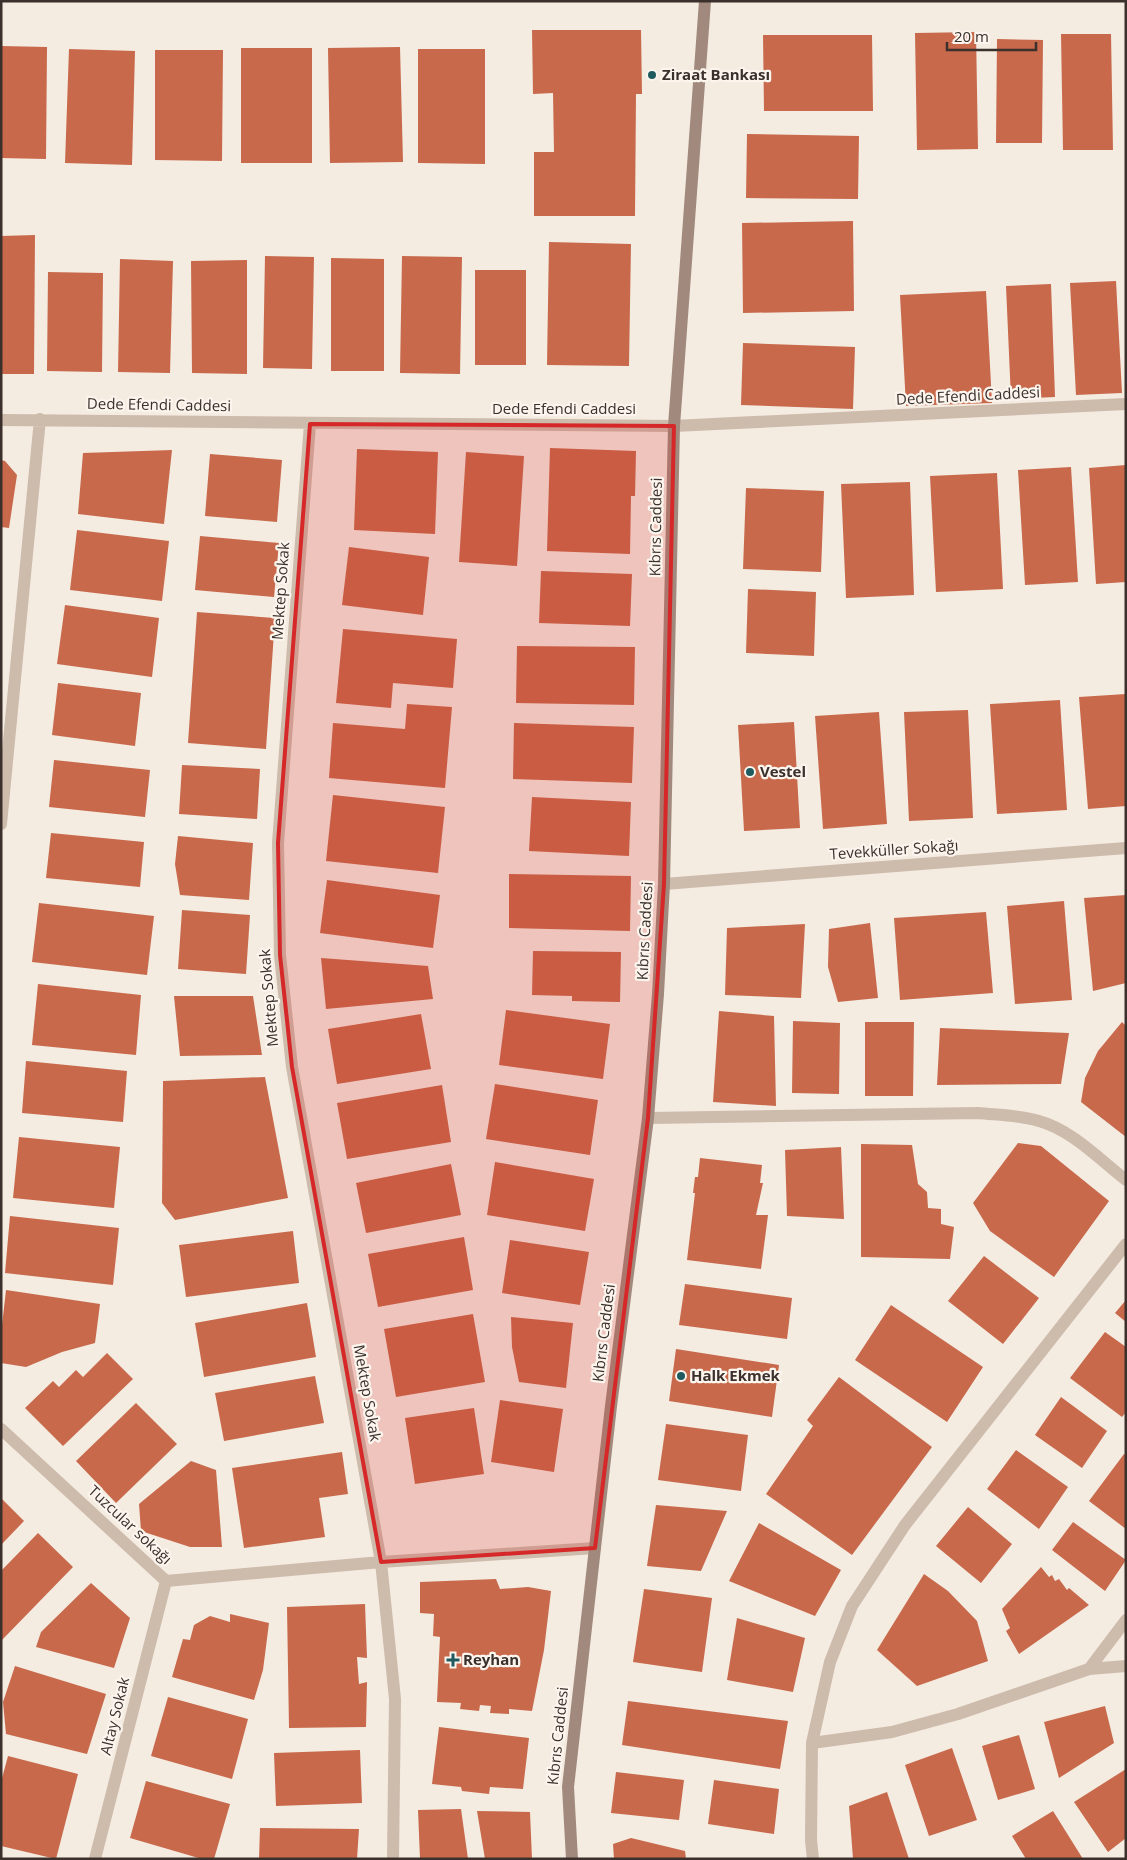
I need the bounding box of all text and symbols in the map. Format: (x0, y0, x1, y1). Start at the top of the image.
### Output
scale bar (947, 20, 1036, 52)
text: 20 m (954, 26, 989, 46)
place label: Ziraat Bankası (662, 64, 770, 84)
marker: Ziraat Bankası (646, 69, 658, 81)
street label: Dede Efendi Caddesi (895, 381, 1040, 409)
street label: Dede Efendi Caddesi (87, 393, 231, 415)
street label: Dede Efendi Caddesi (492, 398, 636, 418)
street label: Kıbrıs Caddesi (644, 478, 666, 576)
street label: Mektep Sokak (267, 541, 293, 641)
place label: Vestel (760, 761, 806, 781)
marker: Vestel (744, 766, 756, 778)
street label: Tevekküller Sokağı (829, 835, 959, 863)
street label: Kıbrıs Caddesi (631, 881, 657, 981)
street label: Mektep Sokak (254, 948, 282, 1048)
street label: Kıbrıs Caddesi (587, 1283, 619, 1383)
street label: Mektep Sokak (350, 1343, 386, 1443)
place label: Halk Ekmek (691, 1365, 781, 1385)
marker: Halk Ekmek (675, 1370, 687, 1382)
street label: Tuzcular sokağı (85, 1480, 177, 1568)
place label: Reyhan (463, 1649, 519, 1669)
marker: Reyhan (447, 1654, 459, 1666)
street label: Altay Sokak (95, 1675, 133, 1757)
street label: Kıbrıs Caddesi (542, 1686, 572, 1786)

